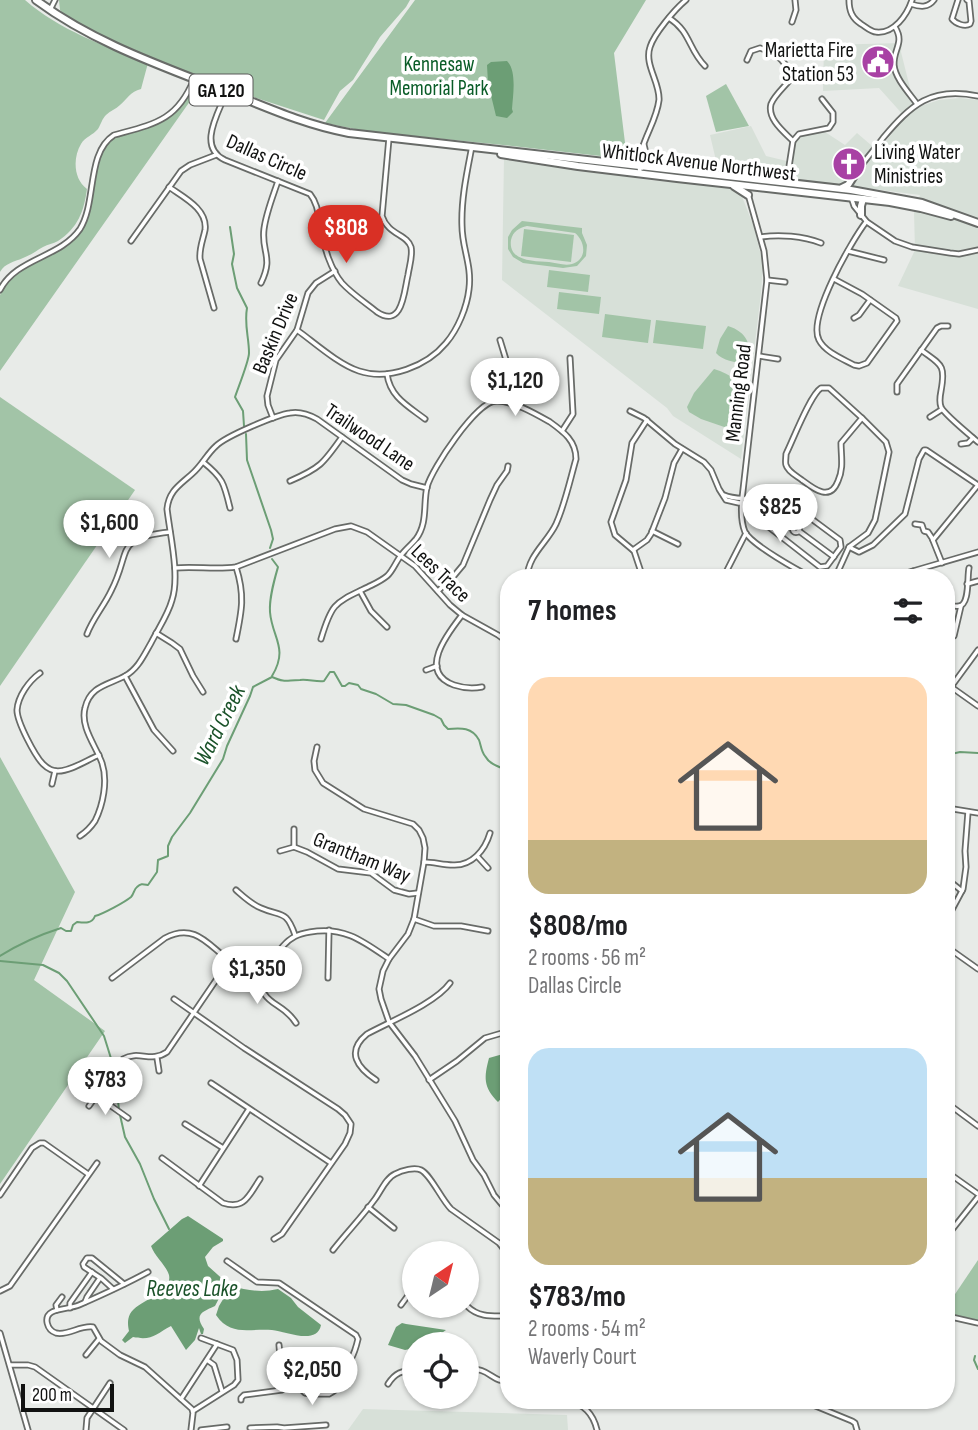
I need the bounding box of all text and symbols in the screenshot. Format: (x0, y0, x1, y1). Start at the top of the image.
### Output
place label: Marietta Fire Station 53 (765, 38, 854, 87)
public building icon: Marietta Fire Station 53 (859, 43, 897, 81)
park label: Kennesaw Memorial Park (389, 52, 489, 101)
road number: GA 120 (190, 74, 252, 106)
street label: Dallas Circle (223, 129, 311, 186)
street label: Whitlock Avenue Northwest (601, 138, 797, 187)
place label: Living Water Ministries (874, 140, 960, 189)
church icon: Living Water Ministries (830, 145, 868, 183)
pin: $808 (305, 205, 387, 265)
text: $808 (324, 214, 368, 242)
street label: Baskin Drive (247, 289, 304, 378)
street label: Manning Road (720, 343, 757, 443)
pin: $1,120 (458, 358, 572, 418)
text: $1,120 (486, 367, 544, 395)
street label: Trailwood Lane (320, 398, 419, 477)
pin: $825 (739, 484, 821, 544)
text: $825 (759, 493, 801, 521)
pin: $1,600 (52, 500, 166, 560)
text: $1,600 (79, 509, 139, 537)
street label: Lees Trace (406, 539, 476, 608)
icon: filters (889, 592, 927, 630)
text: 7 homes (528, 593, 616, 629)
water label: Ward Creek (188, 679, 253, 770)
icon: home (665, 723, 791, 849)
street label: Grantham Way (309, 827, 414, 888)
text: $808/mo (528, 908, 628, 944)
text: 2 rooms · 56 m² (528, 944, 646, 972)
pin: $1,350 (200, 946, 314, 1006)
text: $1,350 (228, 955, 286, 983)
text: Dallas Circle (528, 972, 622, 1000)
pin: $783 (64, 1058, 146, 1117)
text: $783 (84, 1066, 126, 1094)
icon: home (665, 1094, 791, 1220)
north arrow (402, 1241, 480, 1318)
map controls (402, 1241, 479, 1409)
water label: Reeves Lake (146, 1275, 238, 1303)
text: $783/mo (528, 1279, 626, 1315)
text: 2 rooms · 54 m² (528, 1315, 646, 1343)
button: locate (402, 1332, 479, 1409)
text: Waverly Court (528, 1343, 636, 1371)
pin: $2,050 (255, 1348, 369, 1407)
text: $2,050 (283, 1356, 341, 1384)
scale bar (21, 1381, 114, 1413)
text: 200 m (32, 1384, 72, 1407)

